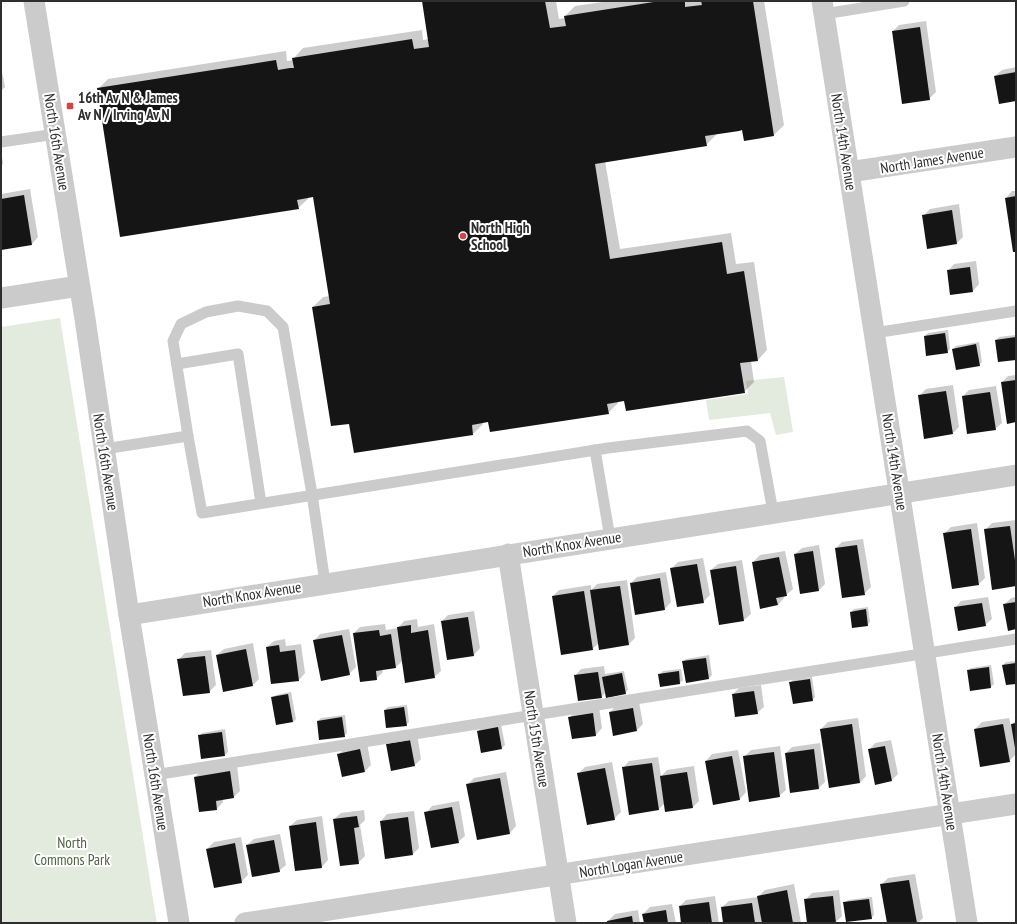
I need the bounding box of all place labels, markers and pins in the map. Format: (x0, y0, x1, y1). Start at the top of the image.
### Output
place label: 16th Av N & James Av N / Irving Av N (77, 88, 178, 124)
marker: 16th Av N & James Av N / Irving Av N (65, 101, 75, 111)
place label: North High School (471, 218, 530, 254)
marker: North High School (458, 231, 468, 241)

